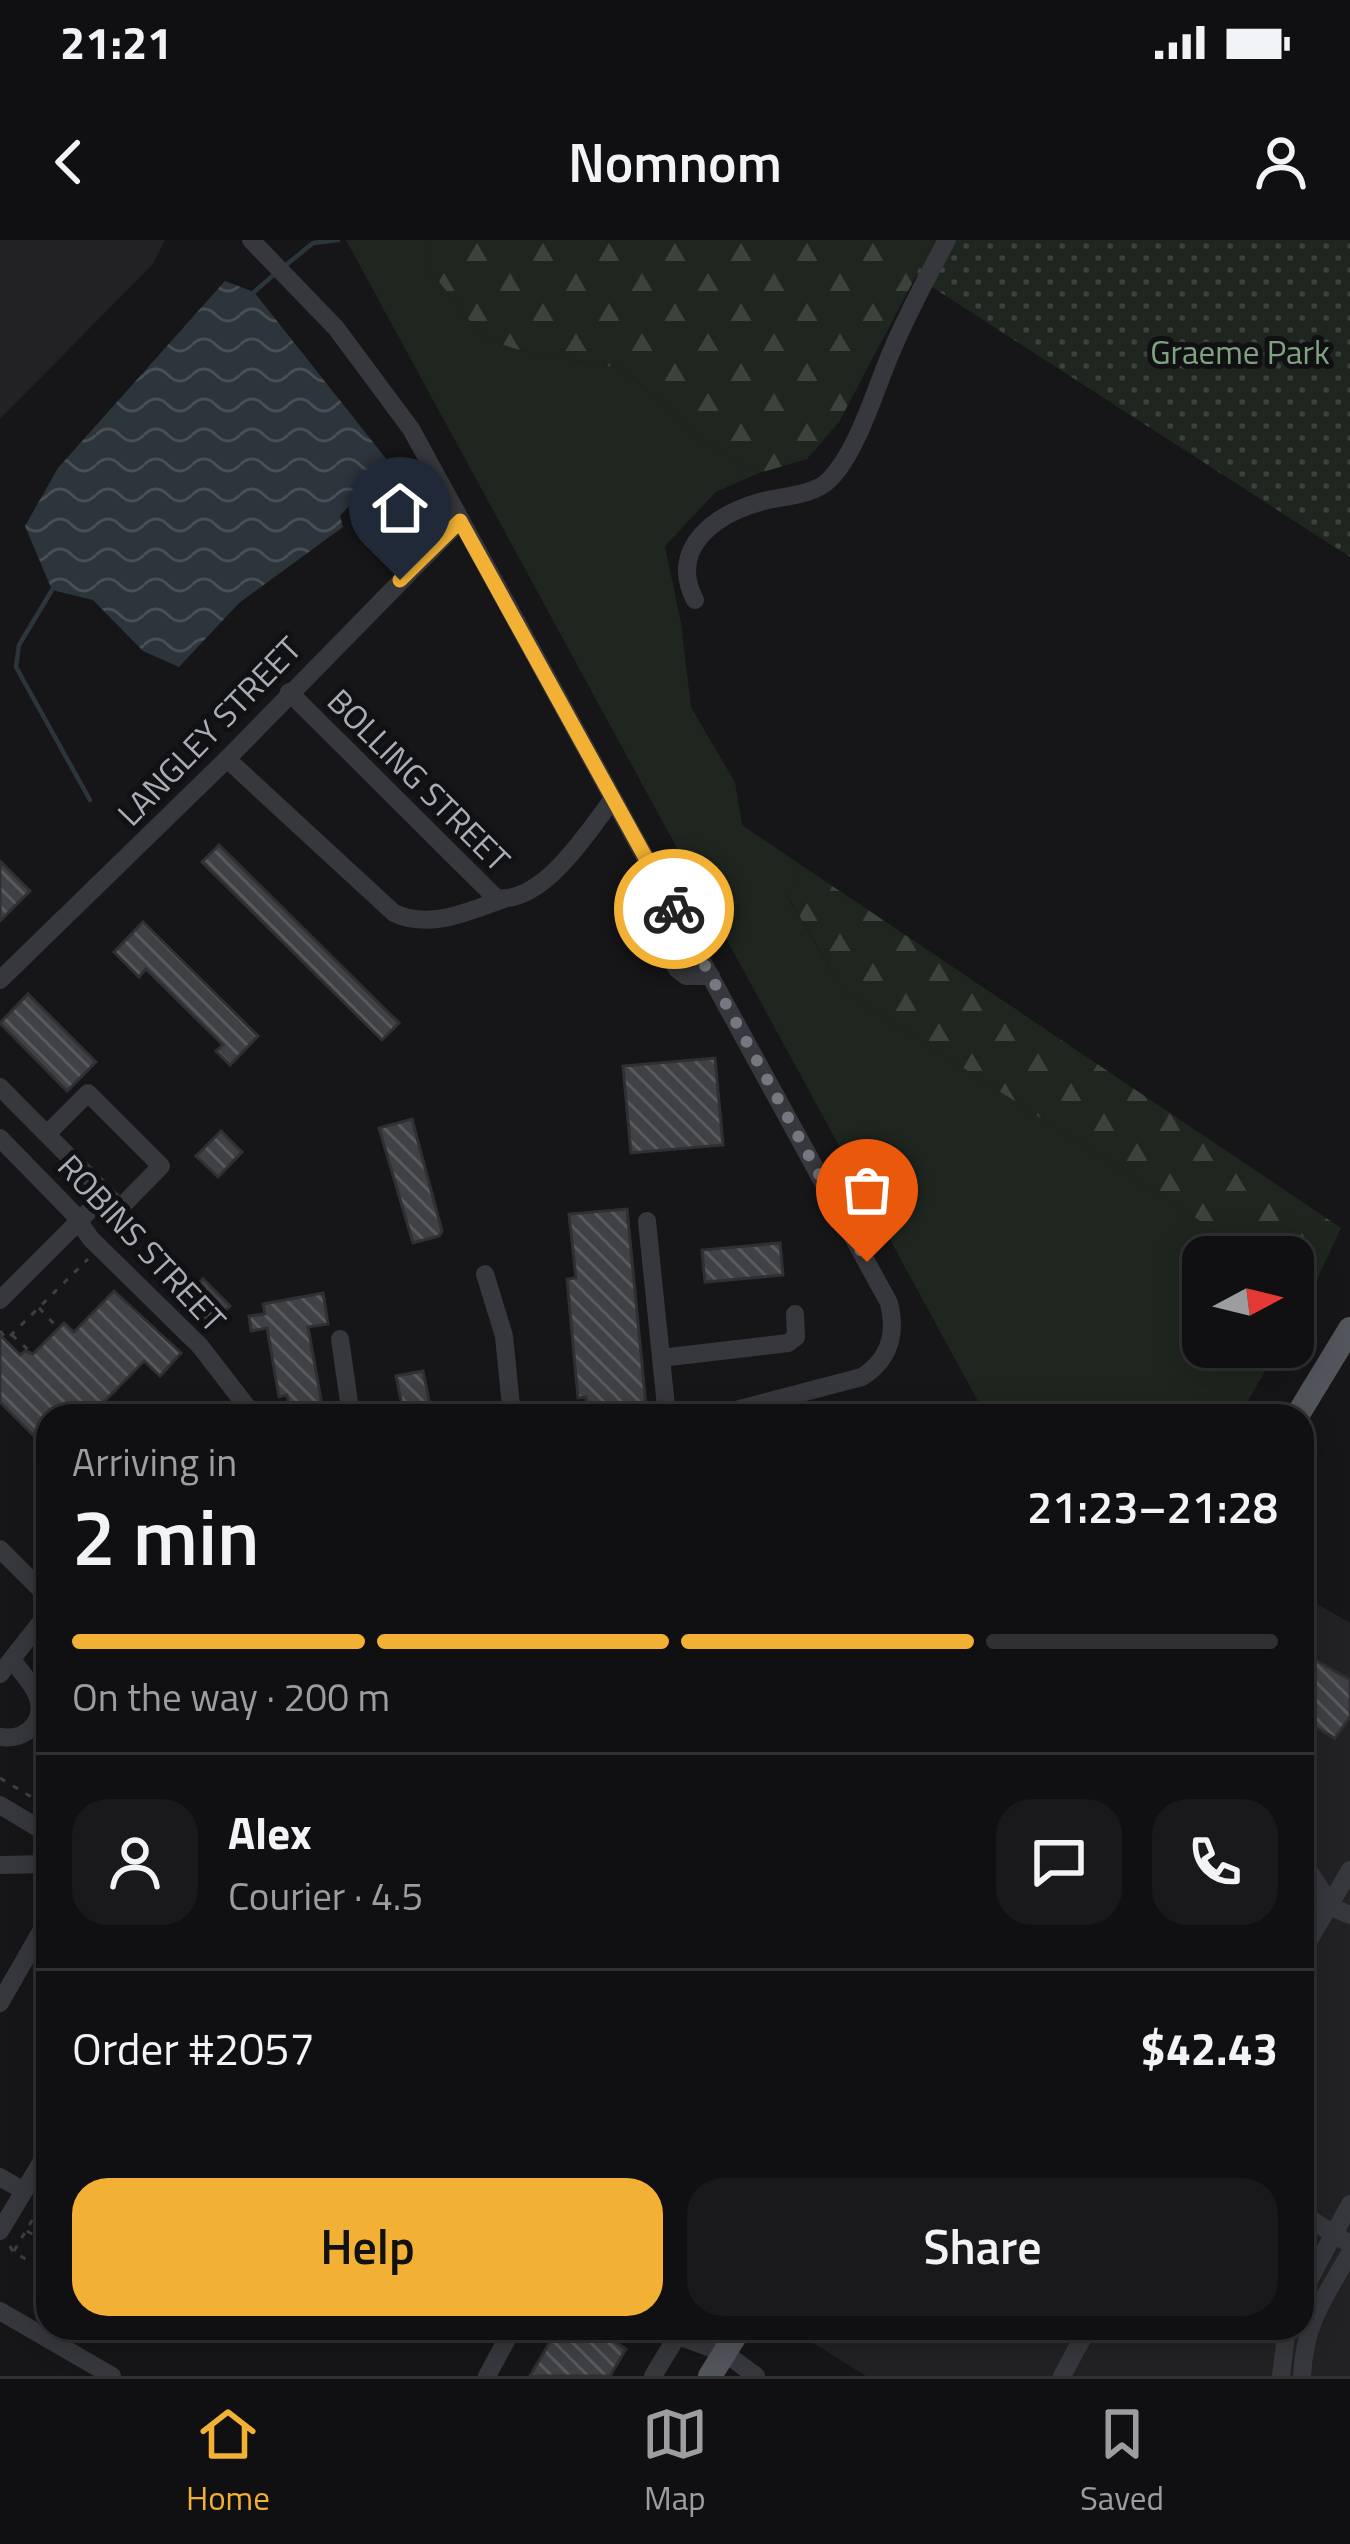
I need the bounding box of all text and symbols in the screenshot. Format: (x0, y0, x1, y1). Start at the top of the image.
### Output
text: 21:21 (60, 8, 172, 76)
text: Nomnom (568, 121, 782, 203)
icon: back (36, 129, 102, 195)
icon: person (1248, 129, 1314, 195)
park label: Graeme Park (1150, 327, 1330, 377)
pin (349, 457, 451, 580)
icon: home (367, 475, 433, 541)
street label: LANGLEY STREET (105, 625, 313, 837)
street label: BOLLING STREET (316, 677, 522, 883)
courier (614, 849, 734, 969)
icon: bike (641, 876, 707, 942)
pin (816, 1139, 918, 1262)
street label: ROBINS STREET (46, 1143, 238, 1343)
icon: bag (834, 1157, 900, 1223)
north arrow (1182, 1236, 1314, 1368)
map controls (1182, 1236, 1314, 1368)
text: Arriving in (72, 1432, 237, 1491)
text: 21:23–21:28 (1027, 1472, 1278, 1540)
text: 2 min (72, 1477, 260, 1595)
text: On the way · 200 m (72, 1667, 390, 1726)
text: Alex (228, 1798, 312, 1866)
button: person (72, 1799, 198, 1925)
button: chat (996, 1799, 1122, 1925)
button: phone (1152, 1799, 1278, 1925)
text: Courier · 4.5 (228, 1866, 423, 1925)
text: Order #2057 (72, 2014, 315, 2082)
text: $42.43 (1140, 2014, 1278, 2082)
button: Help (72, 2178, 663, 2316)
button: Share (687, 2178, 1278, 2316)
tab: Home (186, 2401, 270, 2523)
tab: Map (642, 2401, 708, 2523)
tab: Saved (1080, 2401, 1164, 2523)

